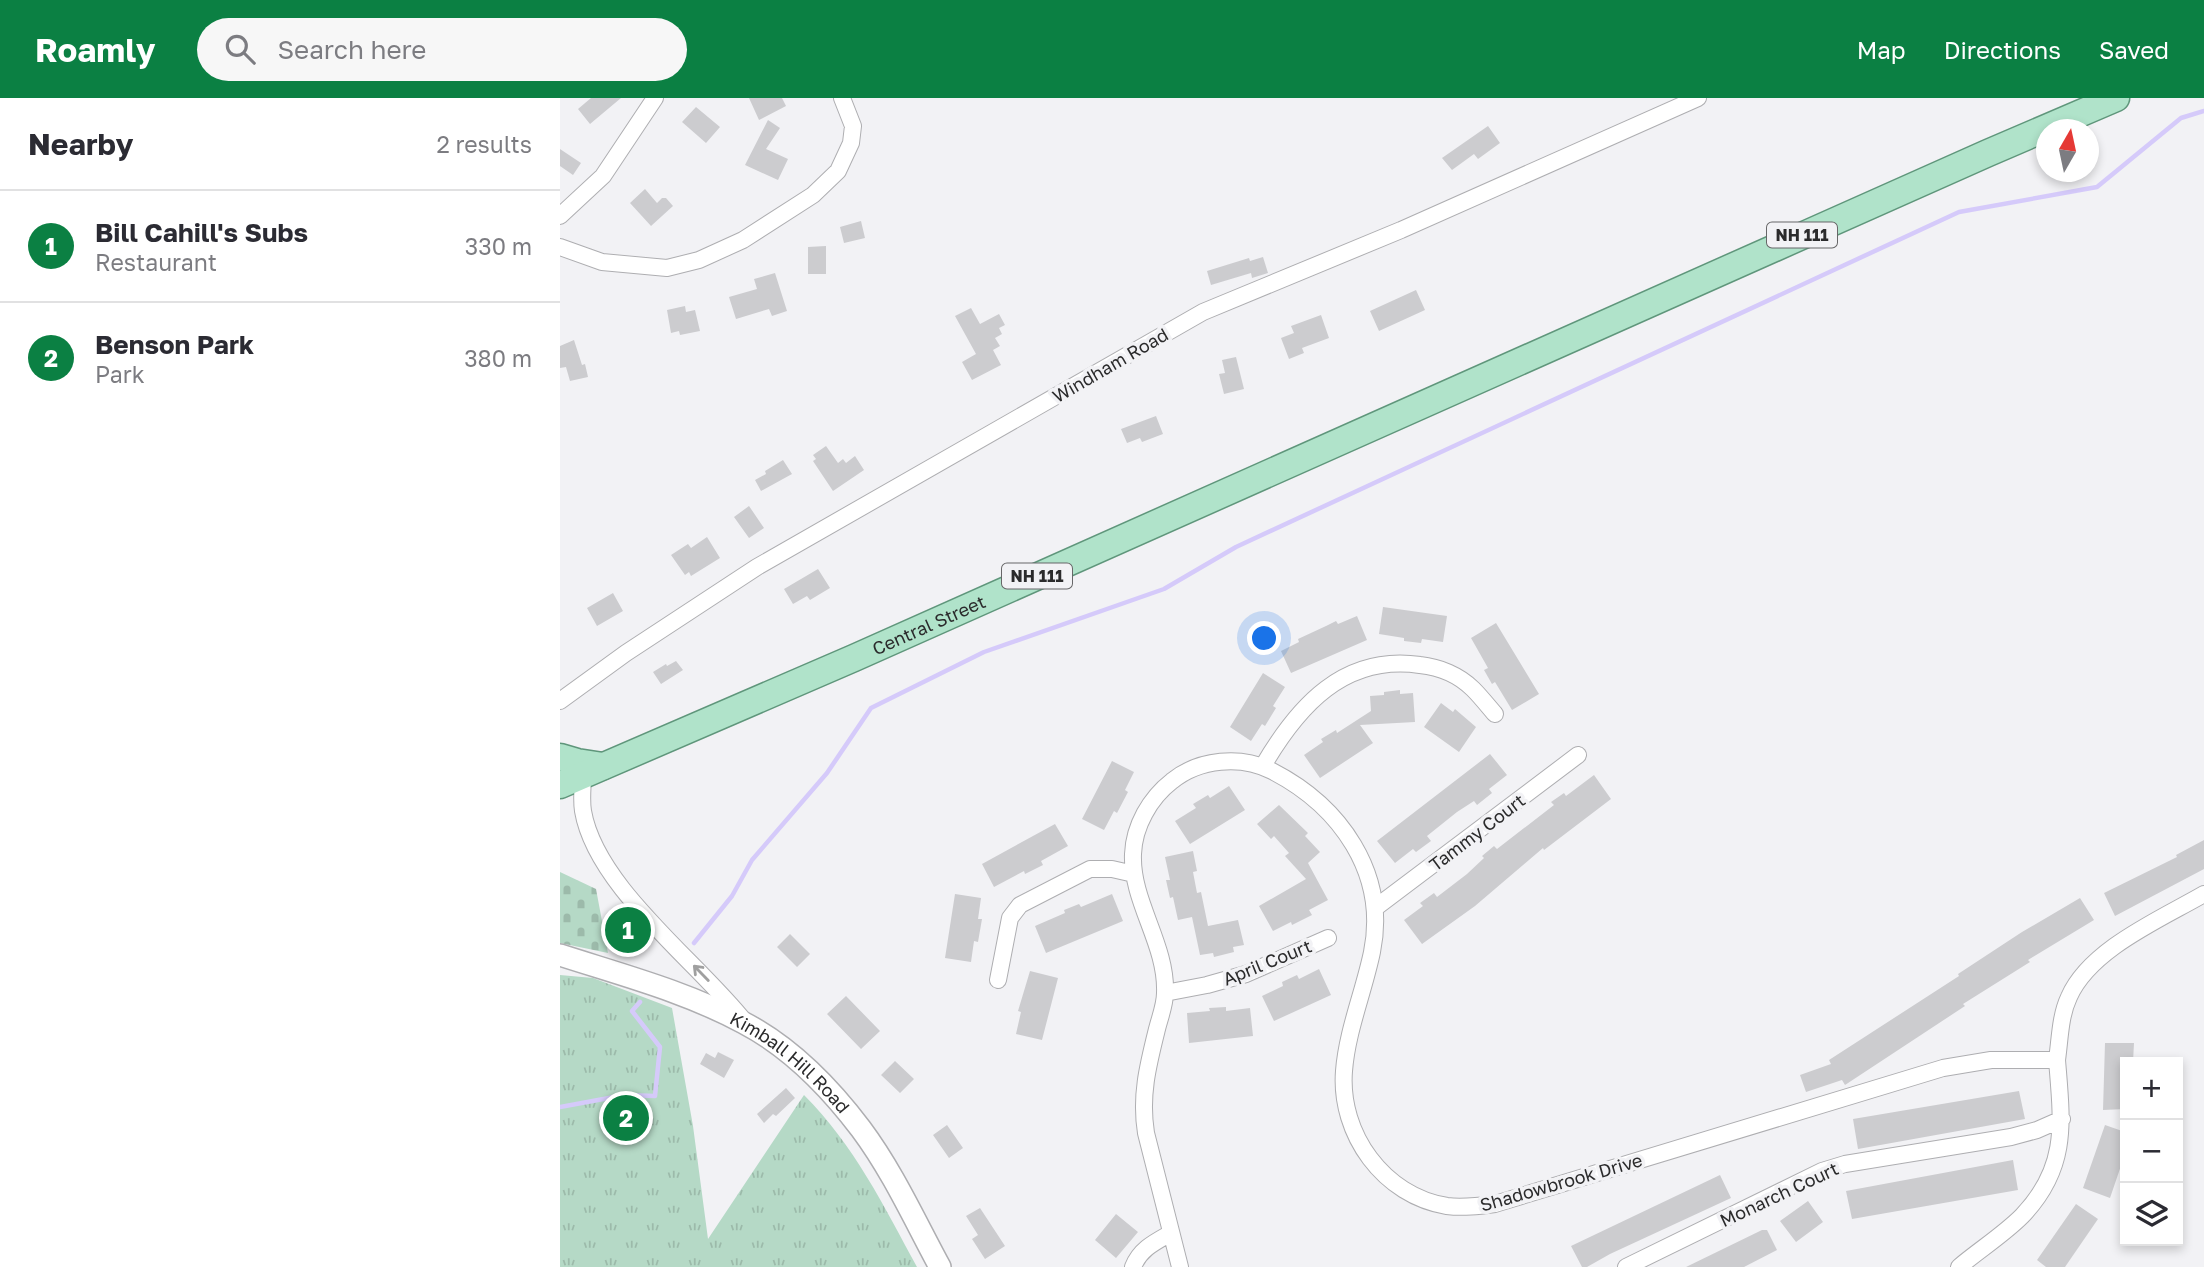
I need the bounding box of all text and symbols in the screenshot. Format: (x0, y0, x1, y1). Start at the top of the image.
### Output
search box (197, 18, 687, 81)
text: Roamly (35, 30, 155, 69)
icon: search (221, 30, 259, 68)
text: Search here (277, 34, 426, 65)
text: Map (1857, 35, 1906, 64)
text: Directions (1944, 35, 2061, 64)
text: Saved (2099, 35, 2169, 64)
north arrow (2036, 119, 2099, 182)
text: Nearby (28, 126, 133, 162)
text: 2 results (436, 130, 532, 158)
text: Bill Cahill's Subs (95, 217, 308, 248)
road number: NH 111 (1767, 223, 1837, 248)
text: 1 (45, 232, 57, 260)
text: 330 m (465, 232, 532, 260)
text: Restaurant (95, 248, 217, 276)
street label: Windham Road (1048, 323, 1172, 407)
text: Benson Park (95, 329, 254, 360)
text: 2 (44, 344, 58, 372)
text: 380 m (464, 344, 532, 372)
text: Park (95, 360, 145, 388)
road number: NH 111 (1002, 564, 1072, 589)
street label: Central Street (869, 590, 989, 659)
your location (1247, 621, 1281, 655)
street label: Tammy Court (1425, 789, 1529, 875)
pin: 1 (605, 904, 651, 956)
street label: April Court (1219, 934, 1315, 990)
one-way arrow (693, 965, 710, 982)
street label: Kimball Hill Road (727, 1007, 855, 1117)
map controls (2120, 1057, 2183, 1246)
button: + (2120, 1057, 2183, 1120)
pin: 2 (603, 1092, 649, 1144)
button: − (2120, 1120, 2183, 1183)
street label: Shadowbrook Drive (1477, 1148, 1645, 1216)
street label: Monarch Court (1716, 1157, 1842, 1231)
button: layers (2120, 1183, 2183, 1246)

